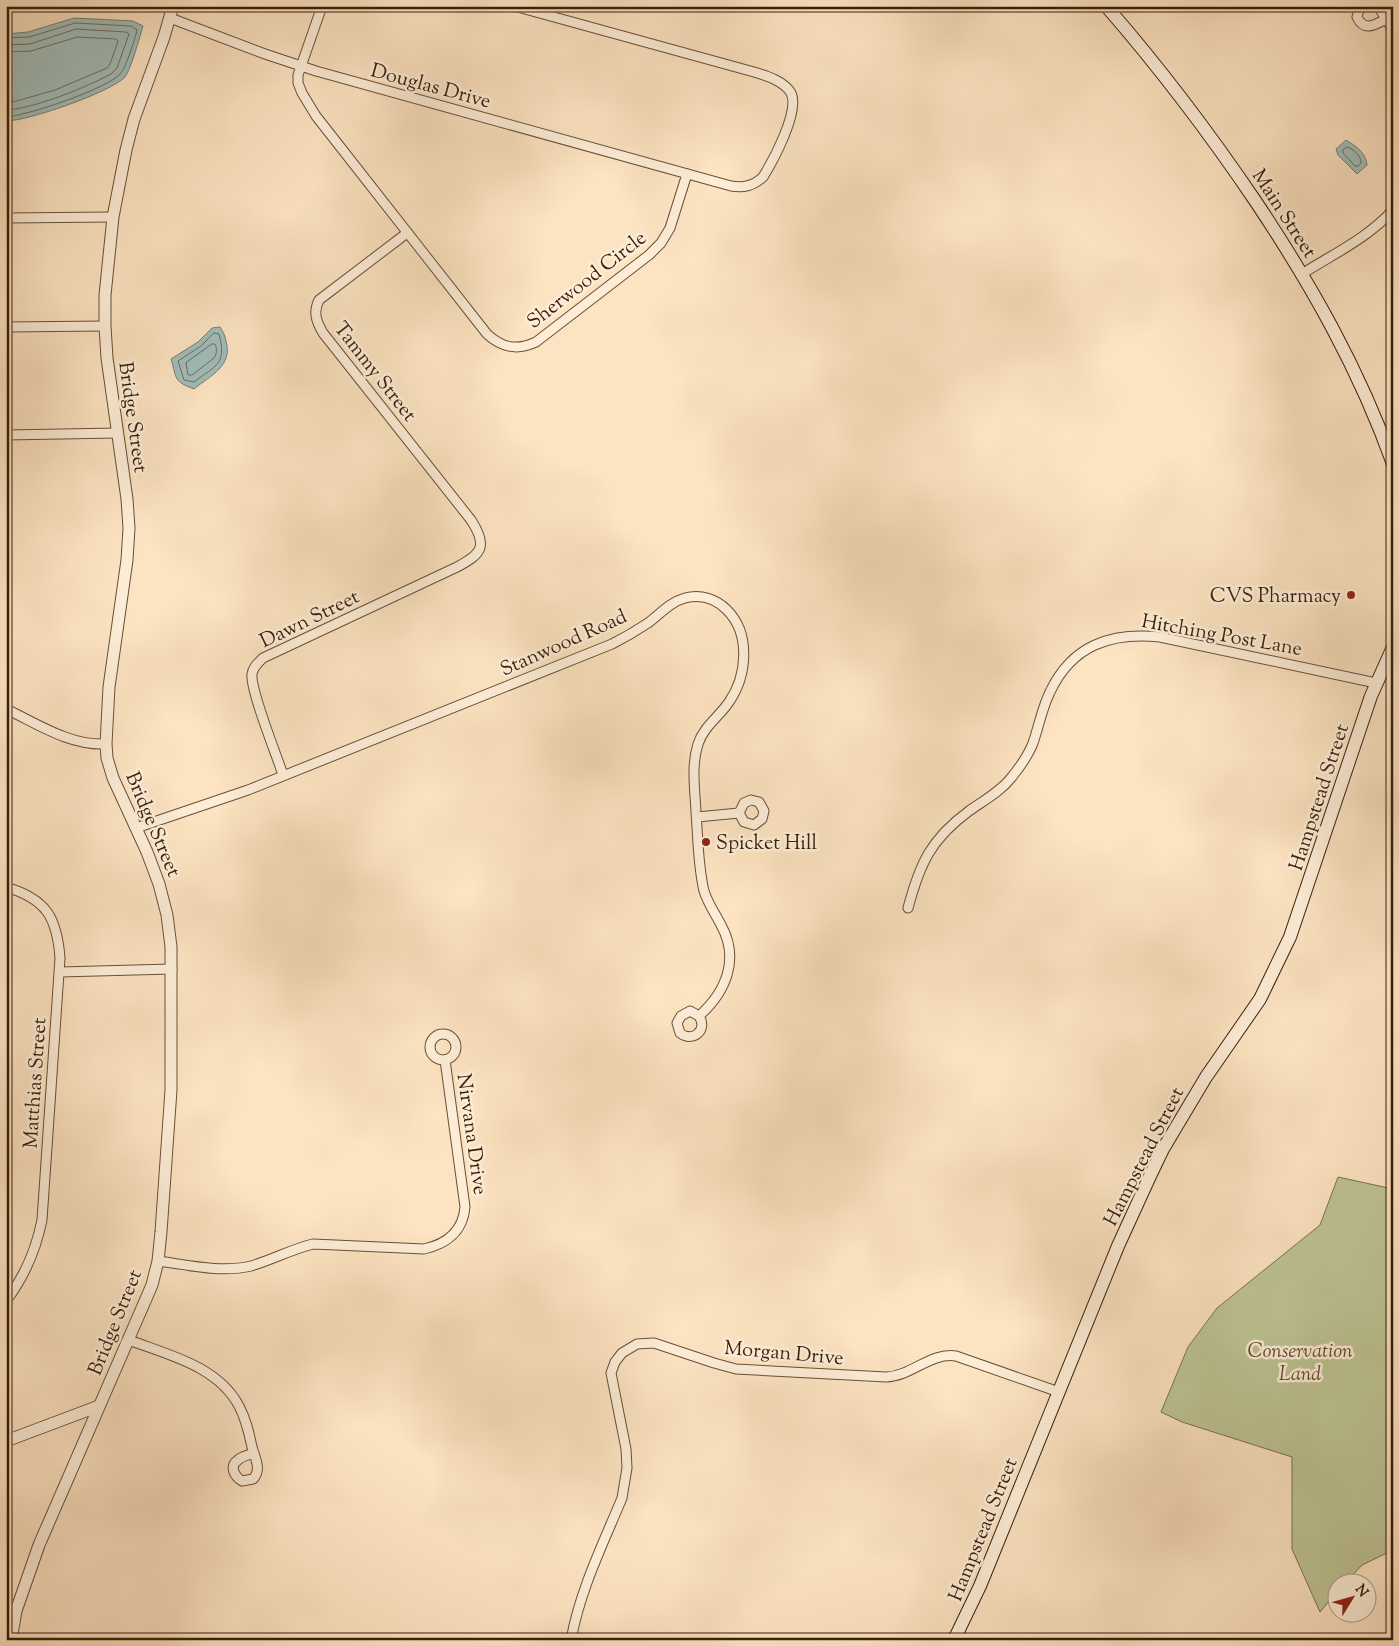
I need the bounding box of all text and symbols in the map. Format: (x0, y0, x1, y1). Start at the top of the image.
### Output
street label: Douglas Drive (367, 57, 494, 117)
street label: Main Street (1243, 164, 1323, 265)
street label: Sherwood Circle (522, 225, 653, 337)
street label: Tammy Street (326, 316, 422, 429)
street label: Bridge Street (109, 360, 154, 475)
place label: CVS Pharmacy (1210, 583, 1341, 612)
street label: Dawn Street (255, 584, 365, 657)
marker: CVS Pharmacy (1345, 589, 1357, 601)
street label: Stanwood Road (496, 603, 632, 685)
street label: Hitching Post Lane (1139, 608, 1304, 665)
street label: Hampstead Street (1283, 721, 1358, 875)
street label: Bridge Street (117, 768, 187, 882)
place label: Spicket Hill (716, 830, 817, 859)
marker: Spicket Hill (700, 836, 712, 848)
street label: Matthias Street (17, 1016, 56, 1150)
street label: Nirvana Drive (448, 1072, 493, 1197)
street label: Hampstead Street (1098, 1082, 1193, 1232)
street label: Bridge Street (82, 1266, 151, 1380)
street label: Morgan Drive (723, 1335, 845, 1374)
park label: Conservation Land (1247, 1338, 1353, 1390)
street label: Hampstead Street (942, 1454, 1026, 1606)
north arrow (1326, 1574, 1376, 1624)
text: N (1349, 1581, 1372, 1602)

